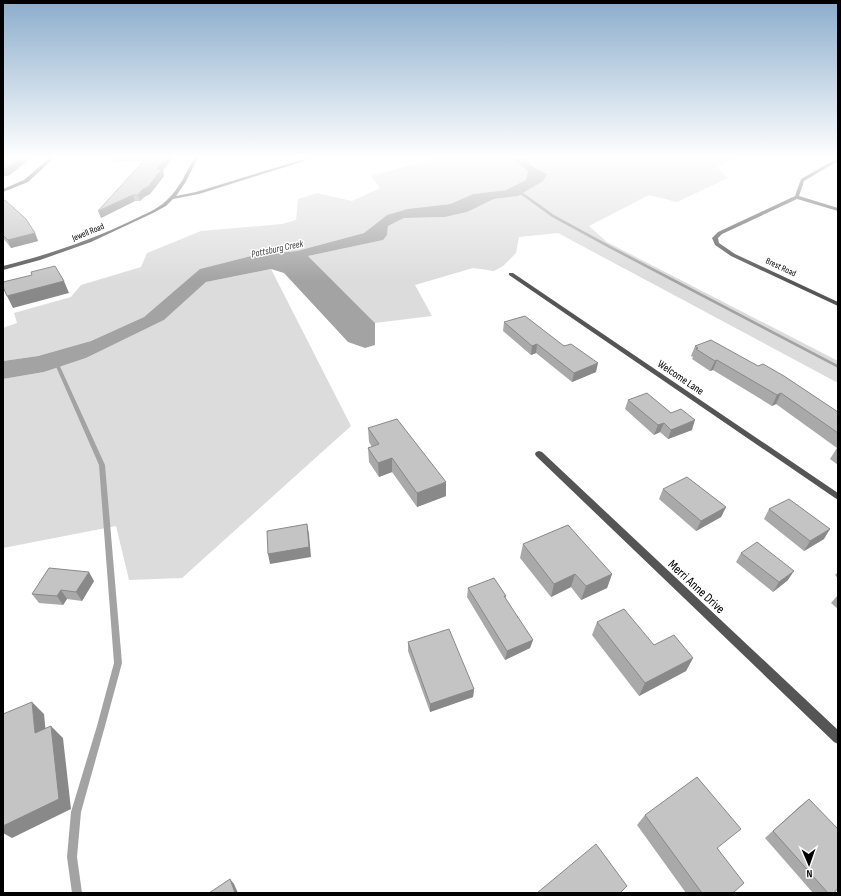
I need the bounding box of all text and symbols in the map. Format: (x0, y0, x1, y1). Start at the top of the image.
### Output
street label: Jewell Road (70, 221, 106, 244)
water label: Pottsburg Creek (250, 238, 305, 260)
street label: Brest Road (764, 256, 798, 279)
street label: Welcome Lane (655, 357, 706, 398)
street label: Merri Anne Drive (665, 556, 728, 617)
north arrow (789, 844, 829, 884)
text: N (806, 867, 812, 880)

